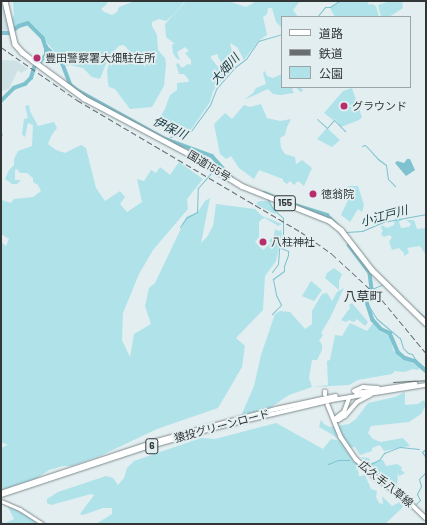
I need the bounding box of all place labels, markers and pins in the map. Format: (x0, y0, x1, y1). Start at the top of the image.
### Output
place label: 豊田警察署大畑駐在所 (45, 51, 155, 65)
marker: 豊田警察署大畑駐在所 (32, 53, 42, 63)
place label: グラウンド (352, 99, 407, 113)
marker: グラウンド (339, 101, 349, 111)
place label: 徳翁院 (321, 187, 354, 201)
marker: 徳翁院 (308, 189, 318, 199)
place label: 八柱神社 (271, 235, 315, 249)
marker: 八柱神社 (258, 237, 268, 247)

